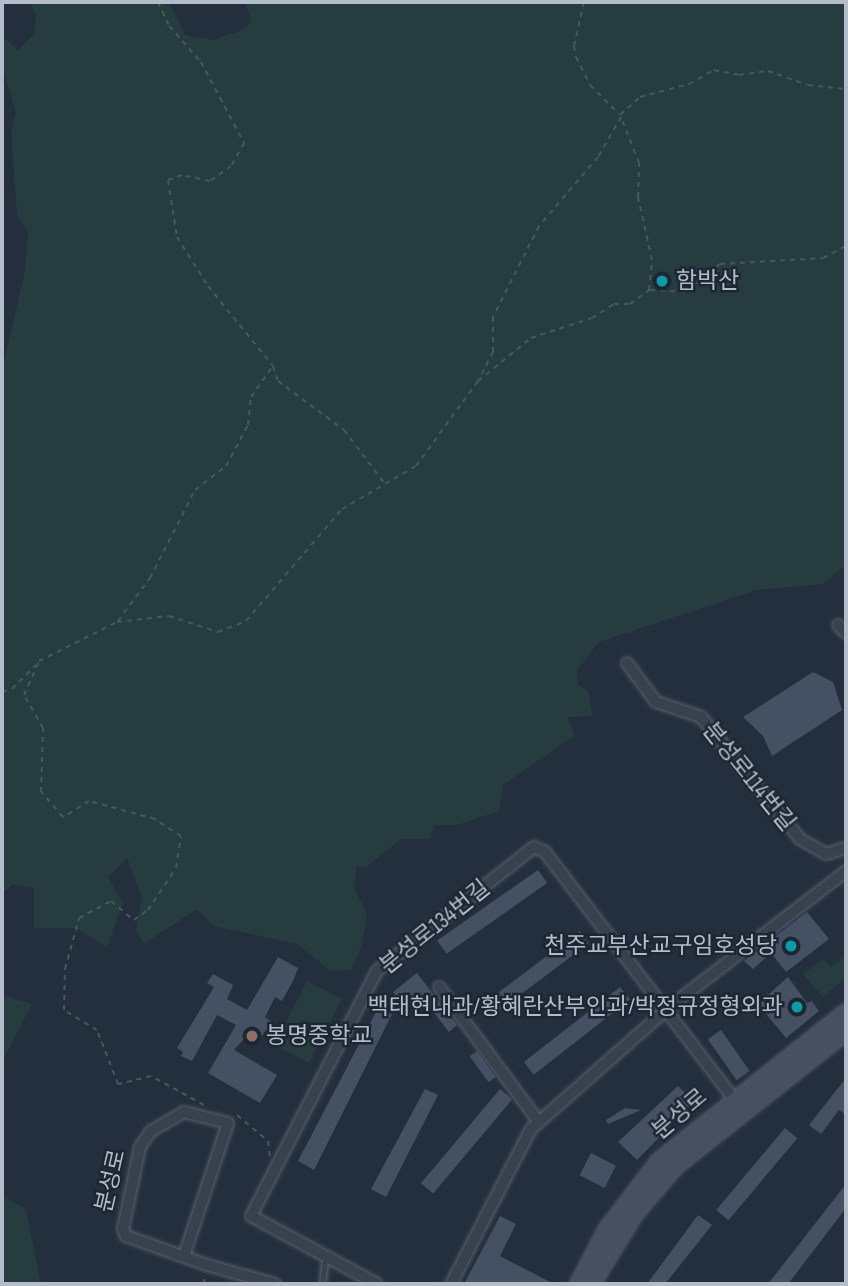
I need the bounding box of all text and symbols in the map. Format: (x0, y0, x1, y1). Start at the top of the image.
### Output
place label: 함박산 (676, 267, 739, 295)
marker: 함박산 (654, 273, 670, 289)
street label: 분성로114번길 (697, 717, 801, 837)
street label: 분성로134번길 (375, 874, 495, 980)
place label: 천주교부산교구임호성당 (544, 932, 777, 960)
marker: 천주교부산교구임호성당 (783, 938, 799, 954)
place label: 백태현내과/황혜란산부인과/박정규정형외과 (368, 993, 783, 1021)
marker: 백태현내과/황혜란산부인과/박정규정형외과 (789, 999, 805, 1015)
place label: 봉명중학교 (266, 1022, 372, 1050)
marker: 봉명중학교 (244, 1028, 260, 1044)
street label: 분성로 (647, 1083, 713, 1145)
street label: 분성로 (90, 1147, 132, 1215)

